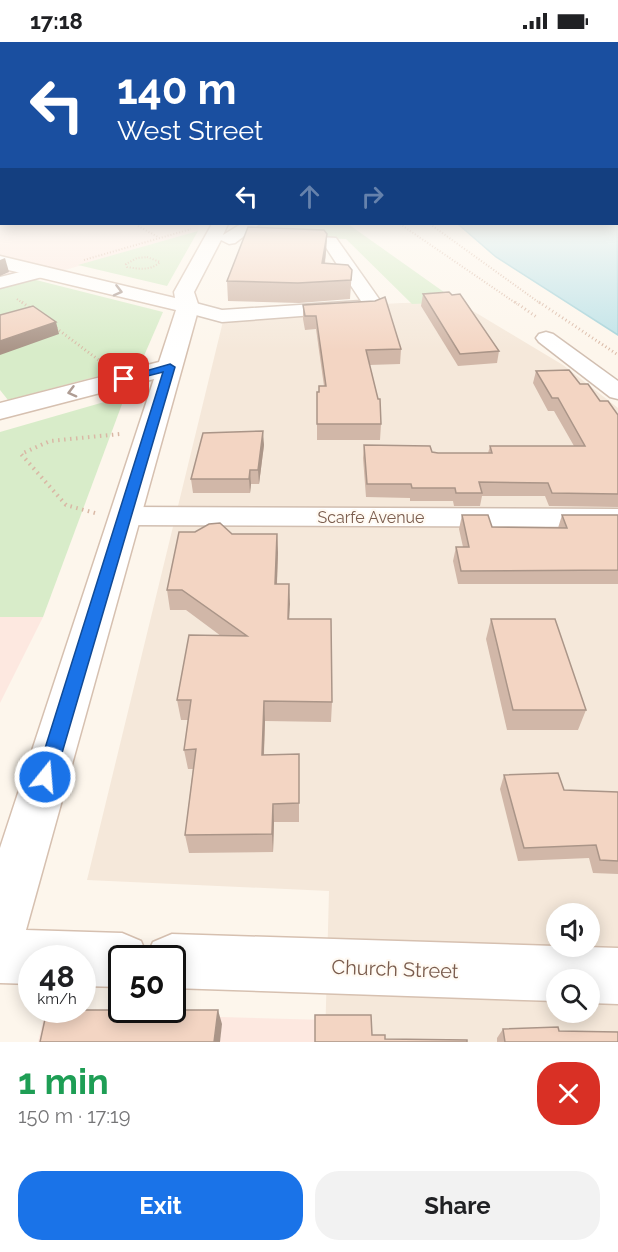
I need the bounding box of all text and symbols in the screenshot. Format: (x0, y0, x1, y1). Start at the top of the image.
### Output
text: 17:18 (30, 8, 83, 34)
text: 140 m (117, 65, 237, 114)
icon: left (18, 66, 96, 144)
text: West Street (117, 115, 263, 146)
icon: left (230, 180, 263, 213)
icon: ahead (293, 180, 326, 213)
icon: right (356, 180, 389, 213)
one-way arrow (113, 283, 123, 296)
pin (98, 353, 149, 404)
icon: arrive (107, 362, 140, 395)
one-way arrow (68, 385, 78, 398)
street label: Scarfe Avenue (318, 508, 424, 527)
position arrow (13, 745, 77, 809)
map controls (546, 903, 600, 1023)
button: sound (546, 903, 600, 957)
speed limit sign: 50 (108, 945, 186, 1023)
street label: Church Street (331, 955, 459, 983)
text: 48 (39, 959, 75, 994)
button: search (546, 969, 600, 1023)
text: km/h (37, 990, 77, 1008)
text: 1 min (18, 1060, 109, 1102)
button: close (537, 1062, 600, 1125)
text: 150 m · 17:19 (18, 1104, 130, 1128)
button: Exit (18, 1171, 303, 1240)
button: Share (315, 1171, 600, 1240)

